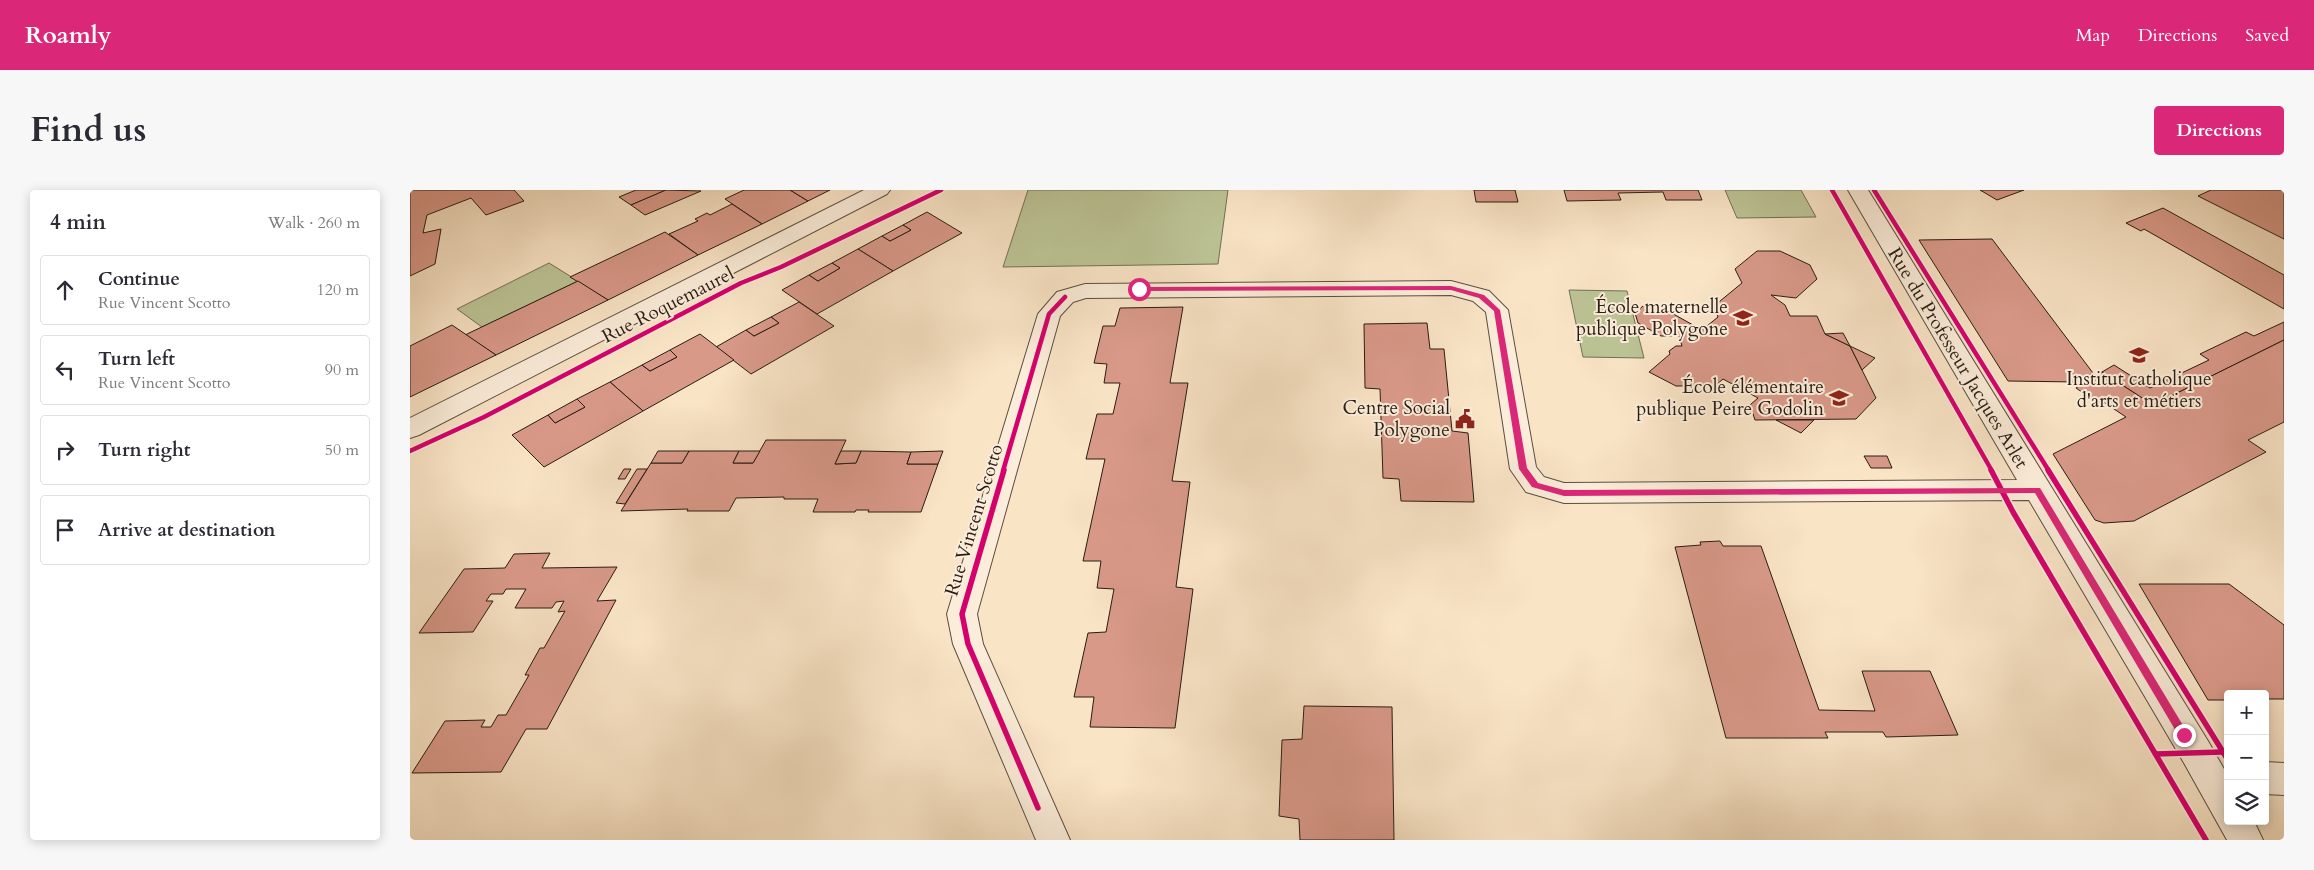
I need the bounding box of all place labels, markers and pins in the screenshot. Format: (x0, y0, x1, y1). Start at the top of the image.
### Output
place label: École maternelle publique Polygone (1576, 294, 1728, 342)
school or university icon: École maternelle publique Polygone (1732, 307, 1754, 329)
school or university icon: Institut catholique d'arts et métiers (2128, 344, 2150, 366)
place label: Institut catholique d'arts et métiers (2066, 366, 2212, 414)
place label: École élémentaire publique Peire Godolin (1636, 374, 1824, 422)
school or university icon: École élémentaire publique Peire Godolin (1828, 387, 1850, 409)
place label: Centre Social Polygone (1343, 395, 1450, 443)
public building icon: Centre Social Polygone (1454, 408, 1476, 430)

